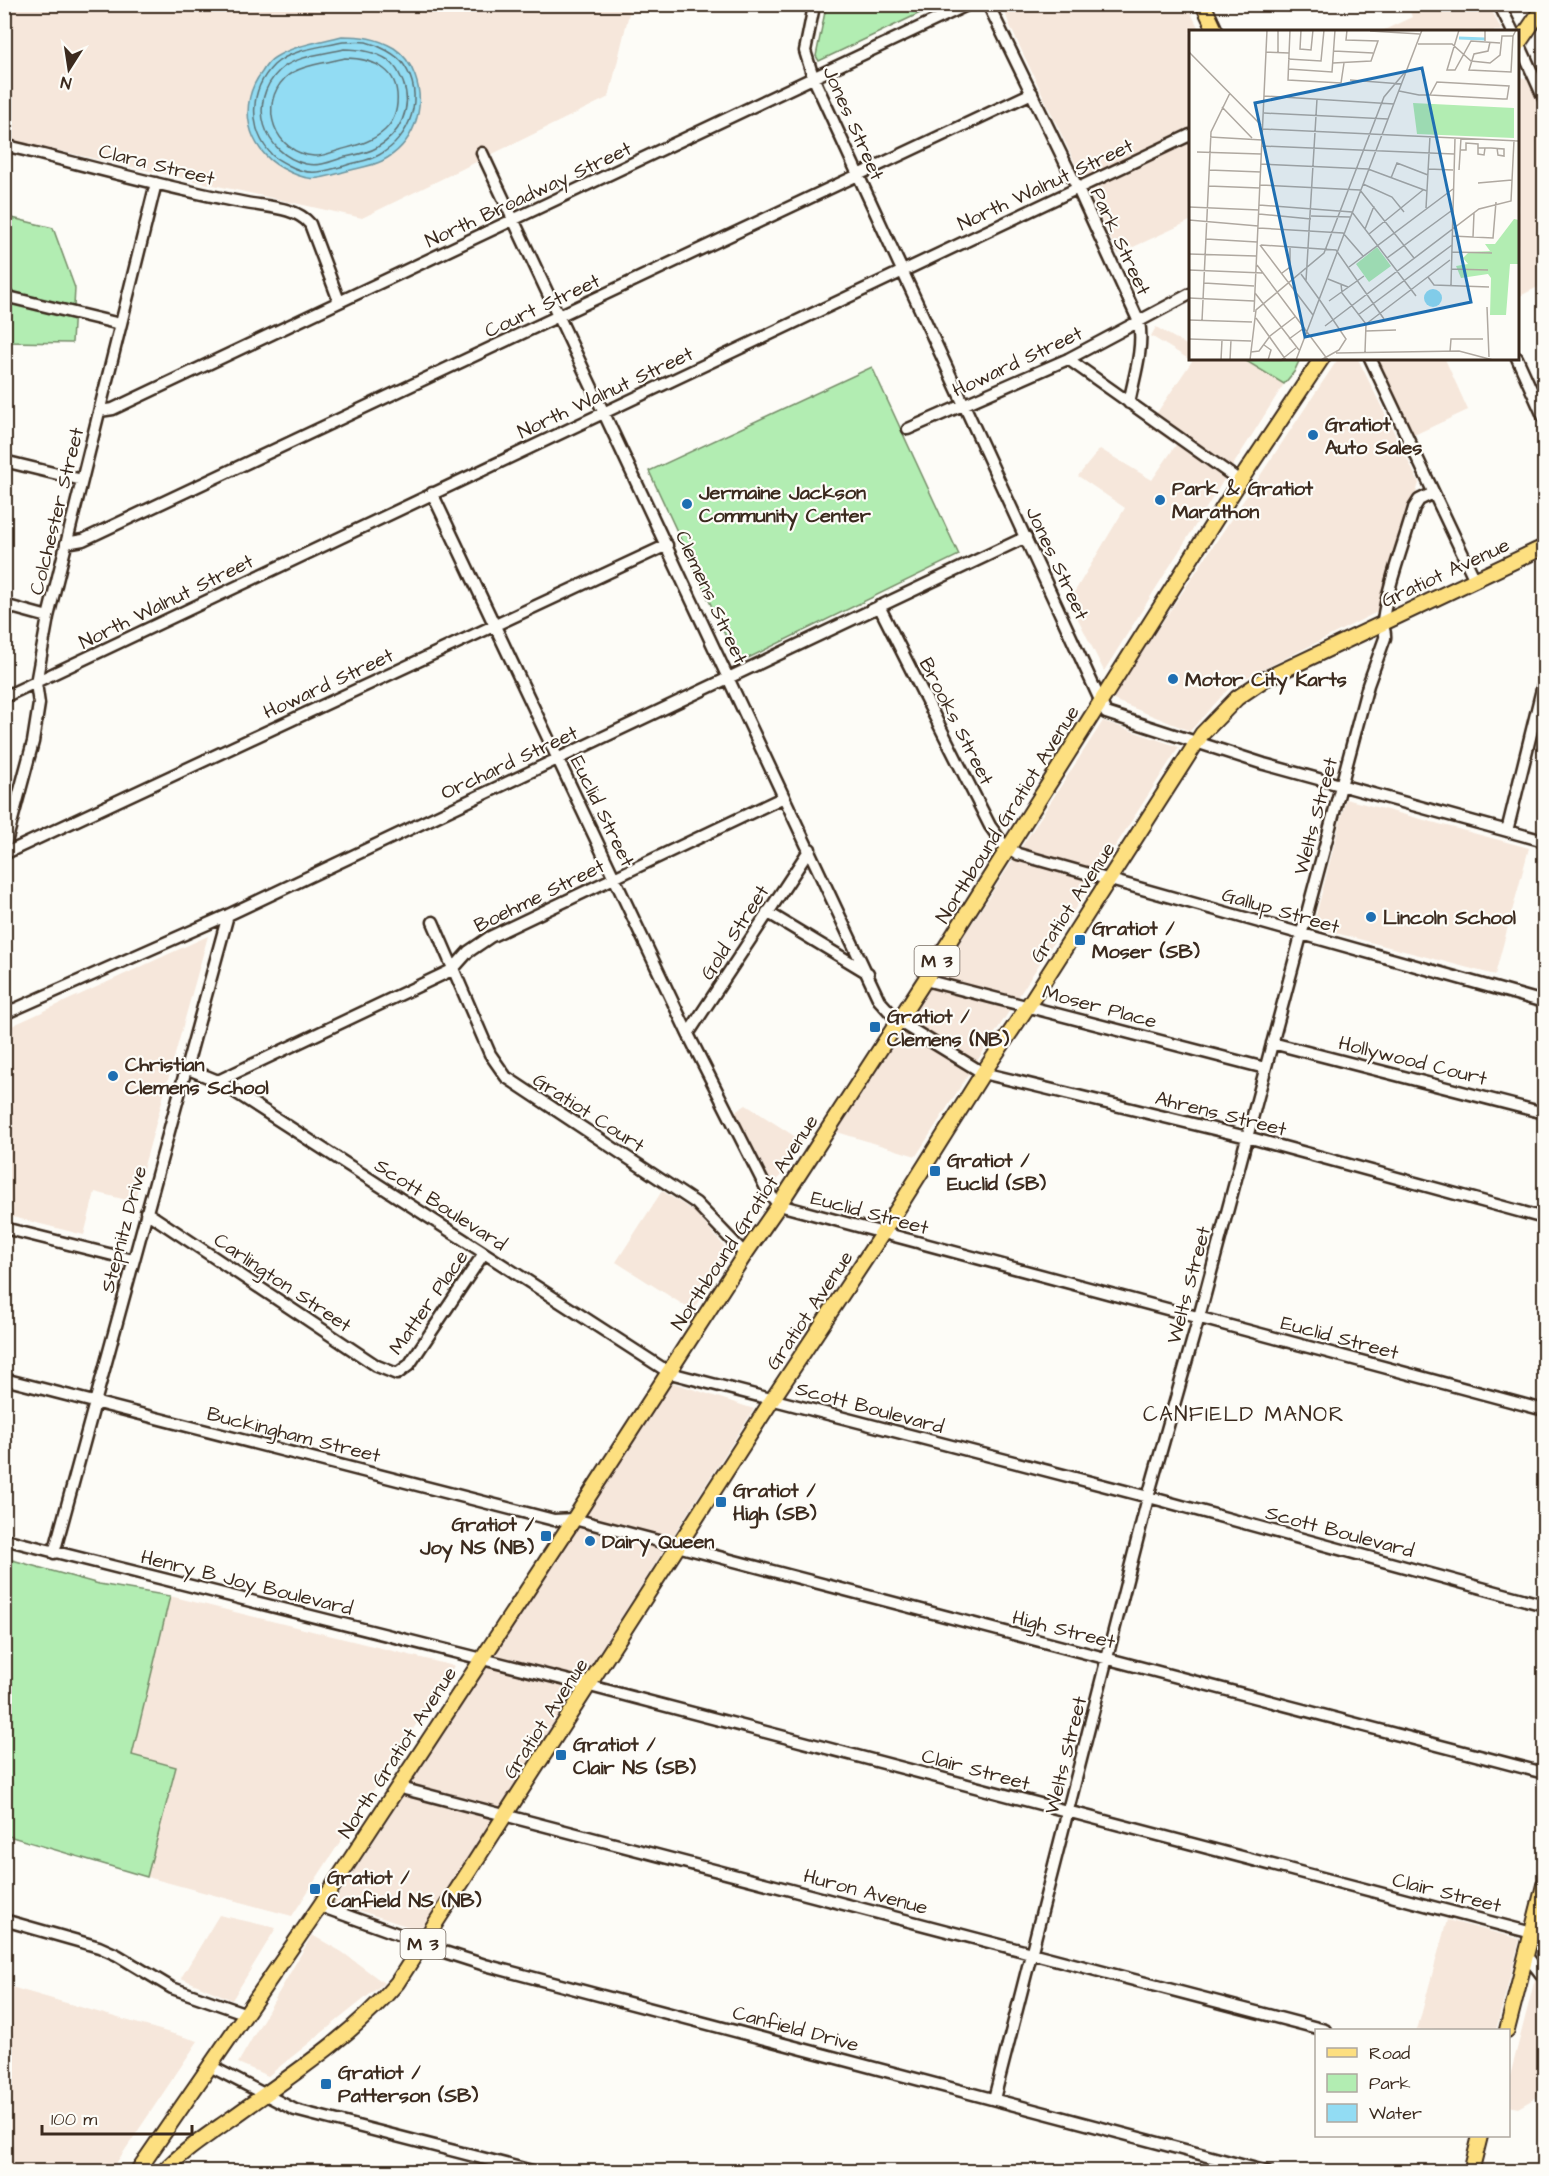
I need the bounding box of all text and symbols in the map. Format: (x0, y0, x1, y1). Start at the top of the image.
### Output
inset map (1189, 30, 1519, 360)
north arrow (39, 39, 99, 99)
street label: Jones Street (815, 62, 891, 185)
text: N (59, 71, 73, 94)
street label: North Walnut Street (953, 132, 1138, 238)
street label: North Broadway Street (421, 135, 637, 256)
street label: Clara Street (96, 137, 218, 193)
street label: Park Street (1083, 183, 1157, 300)
street label: Court Street (480, 267, 605, 345)
street label: Howard Street (948, 319, 1087, 404)
street label: North Walnut Street (513, 340, 698, 446)
place label: Gratiot Auto Sales (1325, 411, 1422, 462)
street label: Colchester Street (23, 425, 91, 598)
marker: Gratiot Auto Sales (1306, 428, 1320, 442)
place label: Park & Gratiot Marathon (1172, 475, 1314, 526)
place label: Jermaine Jackson Community Center (698, 479, 872, 531)
marker: Park & Gratiot Marathon (1153, 493, 1167, 507)
marker: Jermaine Jackson Community Center (680, 497, 694, 511)
street label: Jones Street (1019, 502, 1096, 625)
street label: Clemens Street (668, 526, 754, 669)
street label: Gratiot Avenue (1377, 531, 1514, 615)
street label: North Walnut Street (75, 547, 258, 656)
street label: Howard Street (259, 641, 398, 726)
street label: Brooks Street (912, 653, 1000, 790)
place label: Motor City Karts (1185, 666, 1347, 695)
marker: Motor City Karts (1166, 672, 1180, 686)
street label: Northbound Gratiot Avenue (930, 701, 1084, 927)
street label: Orchard Street (436, 719, 582, 807)
street label: Euclid Street (563, 751, 641, 872)
street label: Welts Street (1287, 754, 1345, 878)
street label: Gratiot Avenue (1024, 837, 1120, 967)
street label: Boehme Street (469, 852, 610, 940)
street label: Gold Street (694, 880, 776, 986)
street label: Gallup Street (1219, 881, 1343, 941)
place label: Lincoln School (1383, 904, 1516, 932)
marker: Lincoln School (1364, 910, 1378, 924)
place label: Gratiot / Moser (SB) (1092, 915, 1200, 966)
marker: Gratiot / Moser (SB) (1073, 933, 1087, 947)
road number: M 3 (914, 946, 960, 976)
street label: Moser Place (1039, 978, 1160, 1036)
place label: Gratiot / Clemens (NB) (887, 1003, 1009, 1054)
marker: Gratiot / Clemens (NB) (868, 1020, 882, 1034)
street label: Hollywood Court (1335, 1029, 1490, 1094)
place label: Christian Clemens School (125, 1051, 269, 1102)
street label: Gratiot Court (527, 1066, 650, 1159)
marker: Christian Clemens School (106, 1069, 120, 1083)
street label: Ahrens Street (1152, 1084, 1289, 1144)
street label: Northbound Gratiot Avenue (665, 1110, 823, 1334)
place label: Gratiot / Euclid (SB) (947, 1147, 1046, 1198)
street label: Scott Boulevard (369, 1152, 512, 1258)
street label: Stepnitz Drive (94, 1163, 154, 1296)
marker: Gratiot / Euclid (SB) (928, 1164, 942, 1178)
street label: Euclid Street (808, 1184, 932, 1242)
street label: Welts Street (1160, 1223, 1218, 1347)
street label: Carlington Street (207, 1226, 357, 1340)
street label: Matter Place (382, 1244, 475, 1361)
street label: Gratiot Avenue (760, 1246, 858, 1374)
street label: Euclid Street (1278, 1309, 1402, 1367)
street label: Scott Boulevard (793, 1375, 947, 1441)
street label: Buckingham Street (204, 1400, 384, 1471)
district label: CANFIELD MANOR (1143, 1400, 1345, 1429)
place label: Gratiot / High (SB) (733, 1477, 817, 1529)
marker: Gratiot / High (SB) (714, 1495, 728, 1509)
street label: Scott Boulevard (1263, 1499, 1417, 1565)
place label: Gratiot / Joy NS (NB) (419, 1511, 535, 1563)
place label: Dairy Queen (602, 1528, 714, 1557)
marker: Gratiot / Joy NS (NB) (539, 1529, 553, 1543)
marker: Dairy Queen (583, 1534, 597, 1548)
street label: Henry B Joy Boulevard (138, 1543, 356, 1624)
street label: High Street (1009, 1604, 1118, 1657)
street label: Gratiot Avenue (496, 1653, 595, 1784)
street label: North Gratiot Avenue (332, 1661, 464, 1844)
street label: Welts Street (1038, 1693, 1094, 1817)
place label: Gratiot / Clair NS (SB) (573, 1731, 696, 1782)
street label: Clair Street (918, 1742, 1033, 1798)
marker: Gratiot / Clair NS (SB) (554, 1748, 568, 1762)
street label: Huron Avenue (801, 1862, 931, 1922)
place label: Gratiot / Canfield NS (NB) (327, 1864, 482, 1915)
street label: Clair Street (1389, 1866, 1504, 1920)
marker: Gratiot / Canfield NS (NB) (308, 1882, 322, 1896)
road number: M 3 (400, 1929, 446, 1959)
street label: Canfield Drive (729, 1999, 862, 2059)
legend (1315, 2029, 1510, 2137)
text: Road (1369, 2041, 1410, 2066)
place label: Gratiot / Patterson (SB) (338, 2059, 478, 2110)
text: Park (1369, 2071, 1411, 2096)
marker: Gratiot / Patterson (SB) (319, 2077, 333, 2091)
scale bar (42, 2098, 192, 2136)
text: Water (1369, 2101, 1422, 2126)
text: 100 m (51, 2107, 97, 2132)

